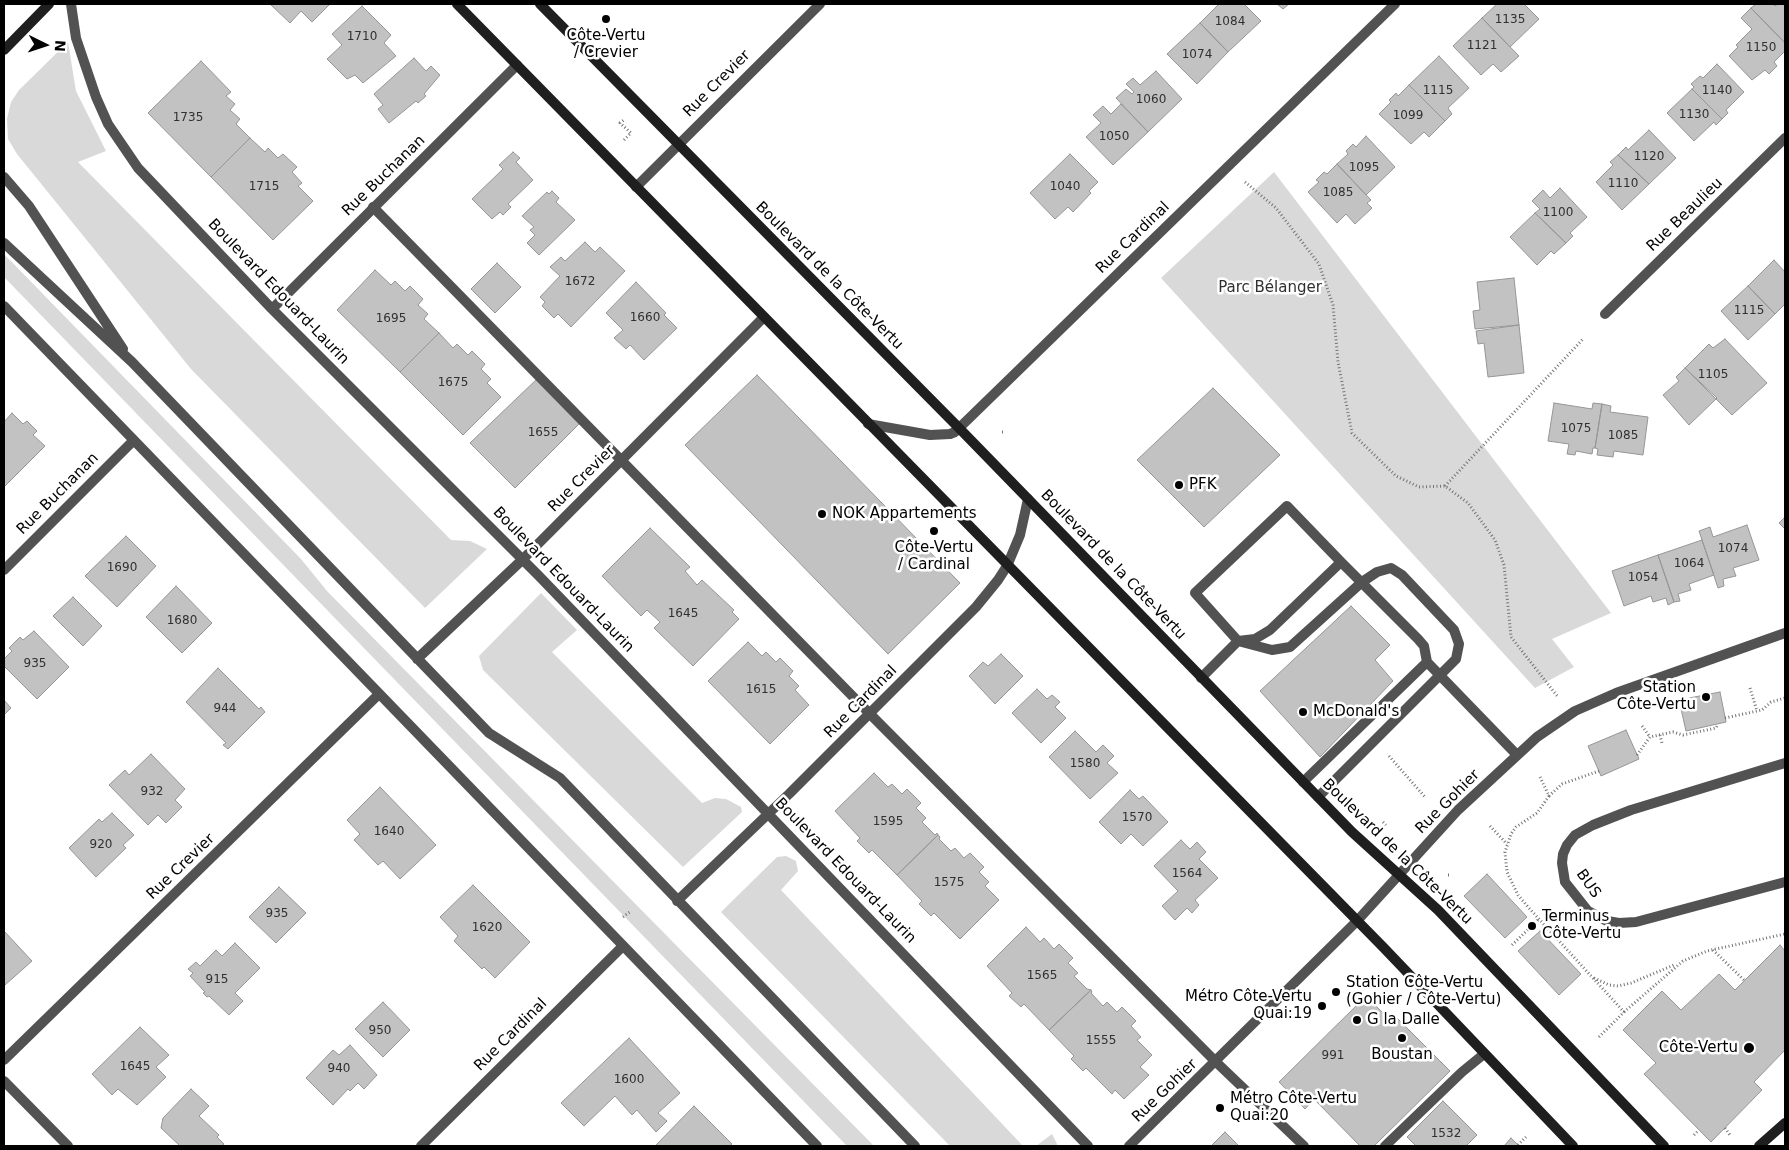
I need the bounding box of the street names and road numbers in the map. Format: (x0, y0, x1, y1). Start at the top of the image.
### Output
street label: Rue Crevier (680, 47, 754, 121)
street label: Rue Buchanan (339, 132, 429, 220)
street label: Rue Beaulieu (1643, 174, 1727, 256)
street label: Boulevard de la Côte-Vertu (751, 198, 907, 354)
street label: Rue Cardinal (1092, 198, 1174, 278)
street label: Boulevard Edouard-Laurin (204, 216, 352, 368)
street label: Rue Crevier (545, 442, 619, 516)
street label: Rue Buchanan (13, 449, 103, 539)
street label: Boulevard de la Côte-Vertu (1037, 486, 1189, 644)
street label: Boulevard Edouard-Laurin (489, 504, 637, 656)
street label: Rue Cardinal (821, 662, 901, 742)
street label: Rue Gohier (1412, 766, 1484, 838)
street label: Boulevard de la Côte-Vertu (1318, 776, 1476, 928)
street label: Boulevard Edouard-Laurin (771, 795, 919, 947)
street label: Rue Crevier (143, 830, 219, 904)
street label: BUS (1572, 866, 1604, 902)
street label: Rue Cardinal (471, 995, 551, 1075)
street label: Rue Gohier (1129, 1056, 1201, 1126)

